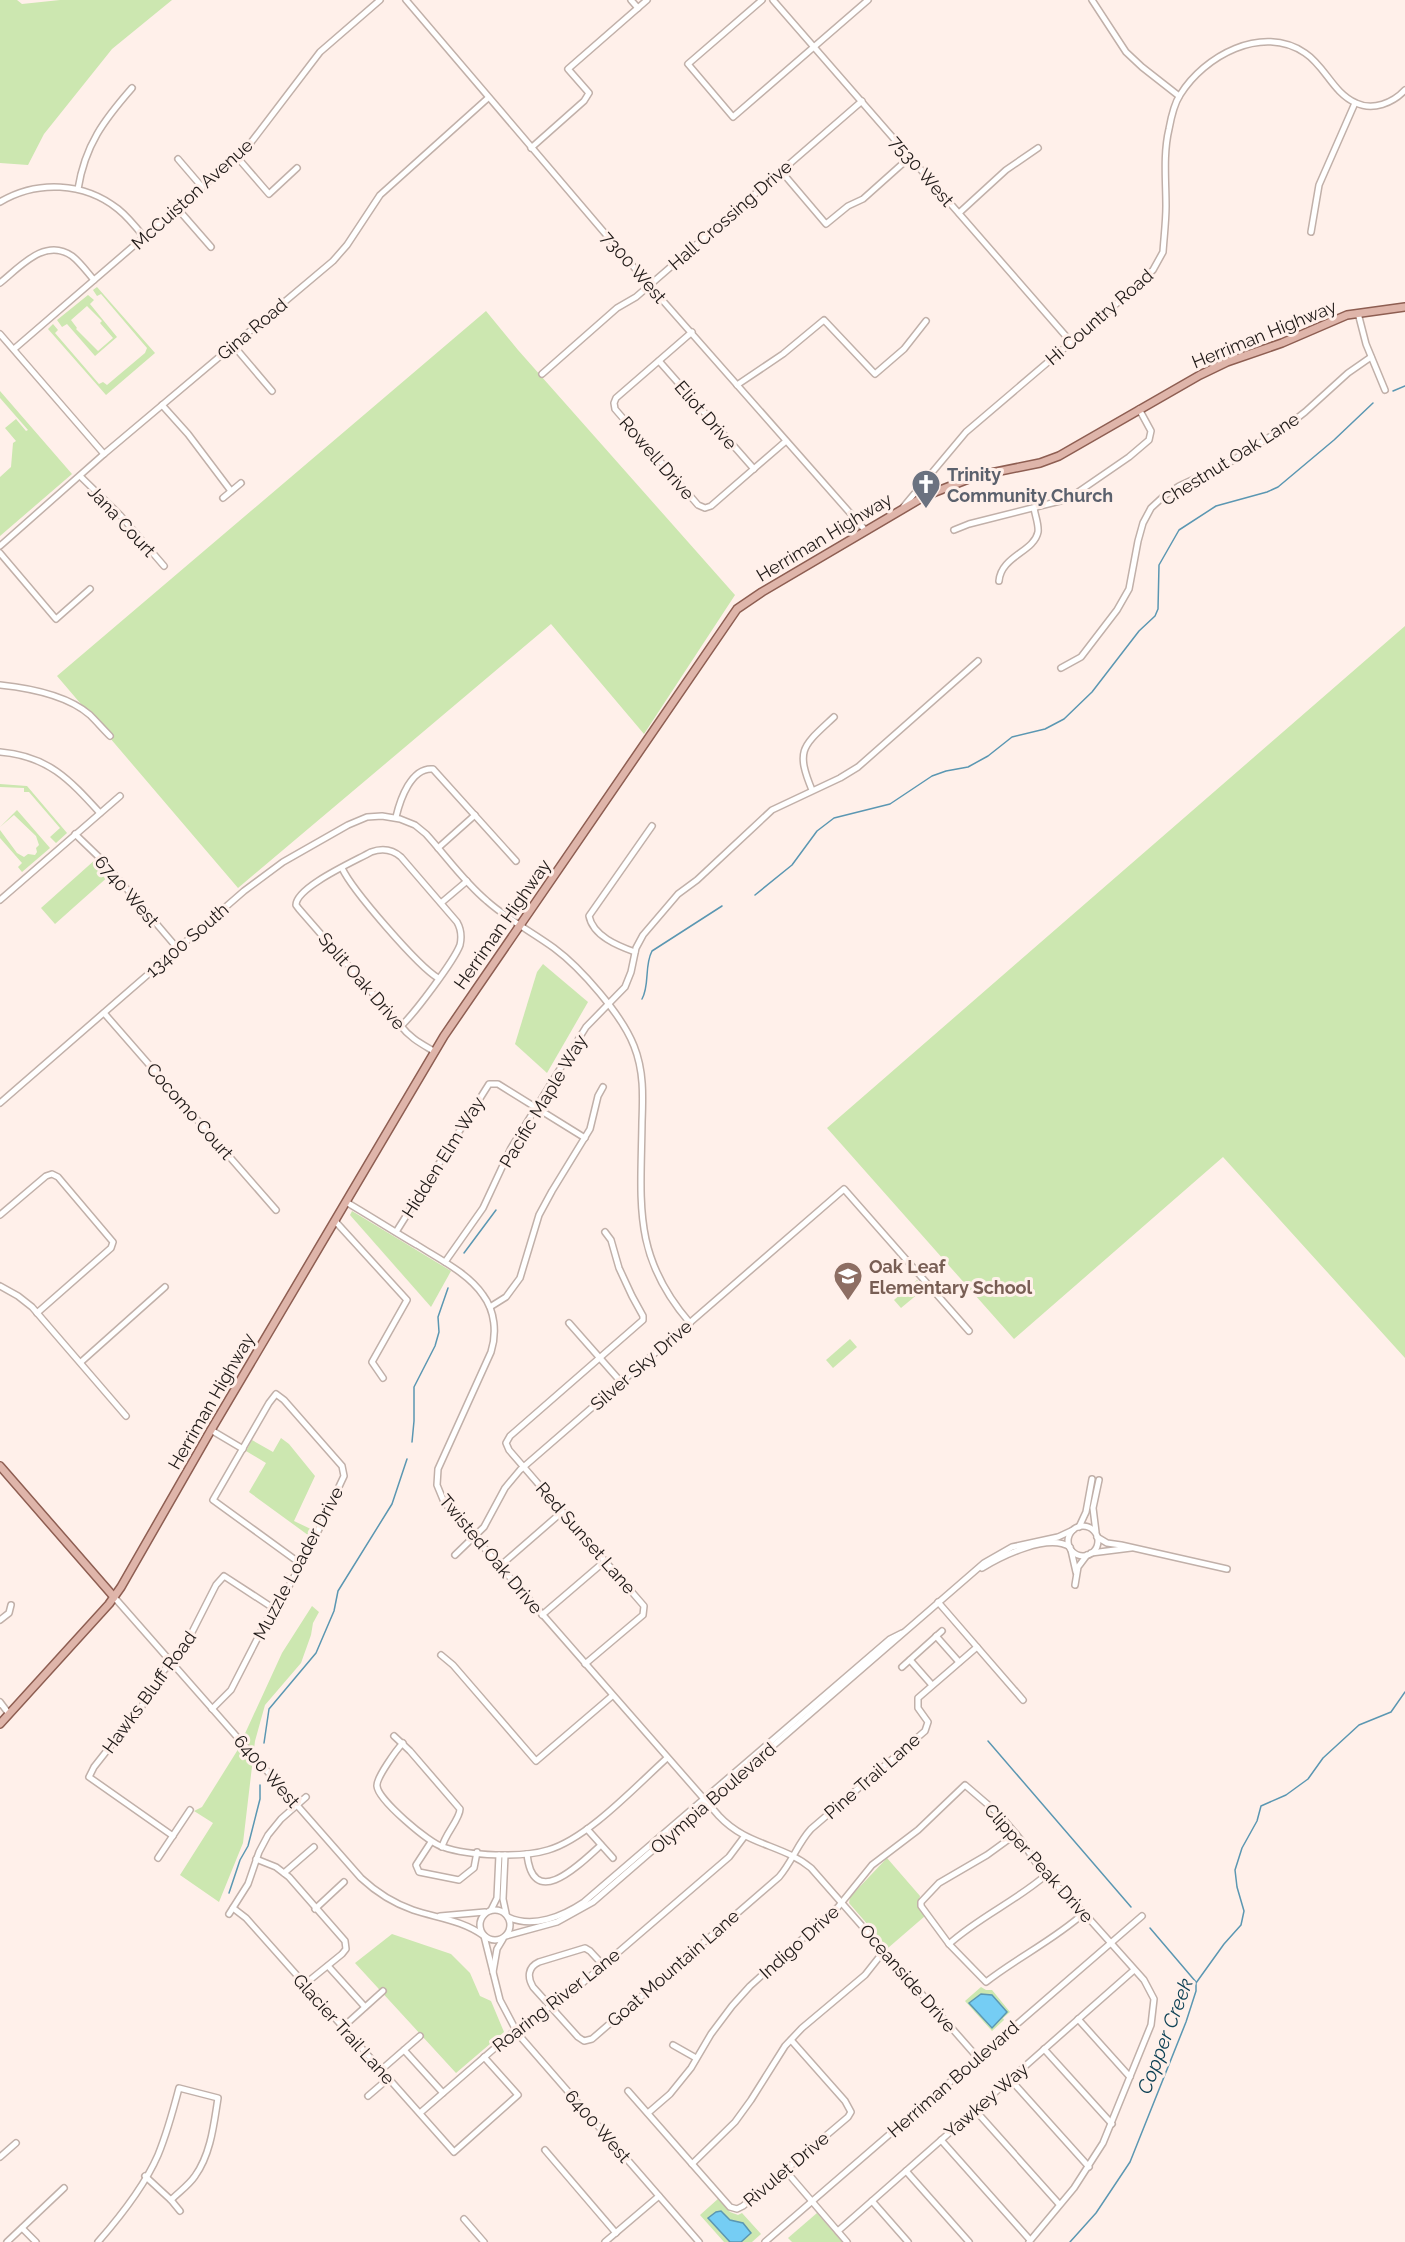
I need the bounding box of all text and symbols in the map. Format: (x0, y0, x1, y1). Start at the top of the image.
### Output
street label: 7530 West (886, 131, 958, 211)
street label: McCuiston Avenue (127, 134, 257, 254)
street label: Hall Crossing Drive (664, 155, 796, 274)
street label: 7300 West (597, 227, 671, 307)
street label: Hi Country Road (1041, 265, 1157, 369)
street label: Gina Road (213, 294, 291, 364)
street label: Herriman Highway (1189, 295, 1340, 373)
street label: Eliot Drive (671, 376, 742, 454)
street label: Chestnut Oak Lane (1157, 408, 1303, 510)
street label: Rowell Drive (615, 412, 699, 504)
place label: Trinity Community Church (947, 464, 1113, 506)
church icon: Trinity Community Church (910, 468, 942, 510)
street label: Jana Court (84, 481, 160, 561)
street label: Herriman Highway (753, 488, 896, 586)
street label: 6740 West (90, 851, 164, 931)
street label: Herriman Highway (449, 855, 555, 993)
street label: 13400 South (141, 898, 233, 982)
street label: Split Oak Drive (314, 928, 410, 1034)
street label: Pacific Maple Way (495, 1030, 591, 1171)
street label: Cocomo Court (142, 1058, 238, 1164)
street label: Hidden Elm Way (397, 1092, 489, 1221)
place label: Oak Leaf Elementary School (869, 1256, 1033, 1298)
school or university icon: Oak Leaf Elementary School (832, 1260, 864, 1302)
street label: Silver Sky Drive (586, 1315, 696, 1415)
street label: Herriman Highway (163, 1329, 259, 1473)
street label: Red Sunset Lane (532, 1478, 640, 1598)
street label: Muzzle Loader Drive (249, 1483, 347, 1643)
street label: Twisted Oak Drive (435, 1490, 547, 1618)
street label: Hawks Bluff Road (98, 1627, 200, 1757)
street label: Pine Trail Lane (820, 1728, 924, 1823)
street label: 6400 West (230, 1730, 304, 1812)
street label: Olympia Boulevard (646, 1738, 780, 1858)
street label: Clipper Peak Drive (980, 1799, 1098, 1927)
street label: Indigo Drive (755, 1901, 843, 1983)
street label: Goat Mountain Lane (603, 1905, 743, 2031)
street label: Oceanside Drive (855, 1920, 961, 2037)
street label: Roaring River Lane (488, 1944, 624, 2056)
street label: Glacier Trail Lane (289, 1969, 399, 2089)
water label: Copper Creek (1132, 1974, 1198, 2097)
street label: Herriman Boulevard (883, 2016, 1023, 2142)
street label: Yawkey Way (940, 2058, 1032, 2142)
street label: 6400 West (561, 2085, 635, 2167)
street label: Rivulet Drive (739, 2127, 833, 2211)

